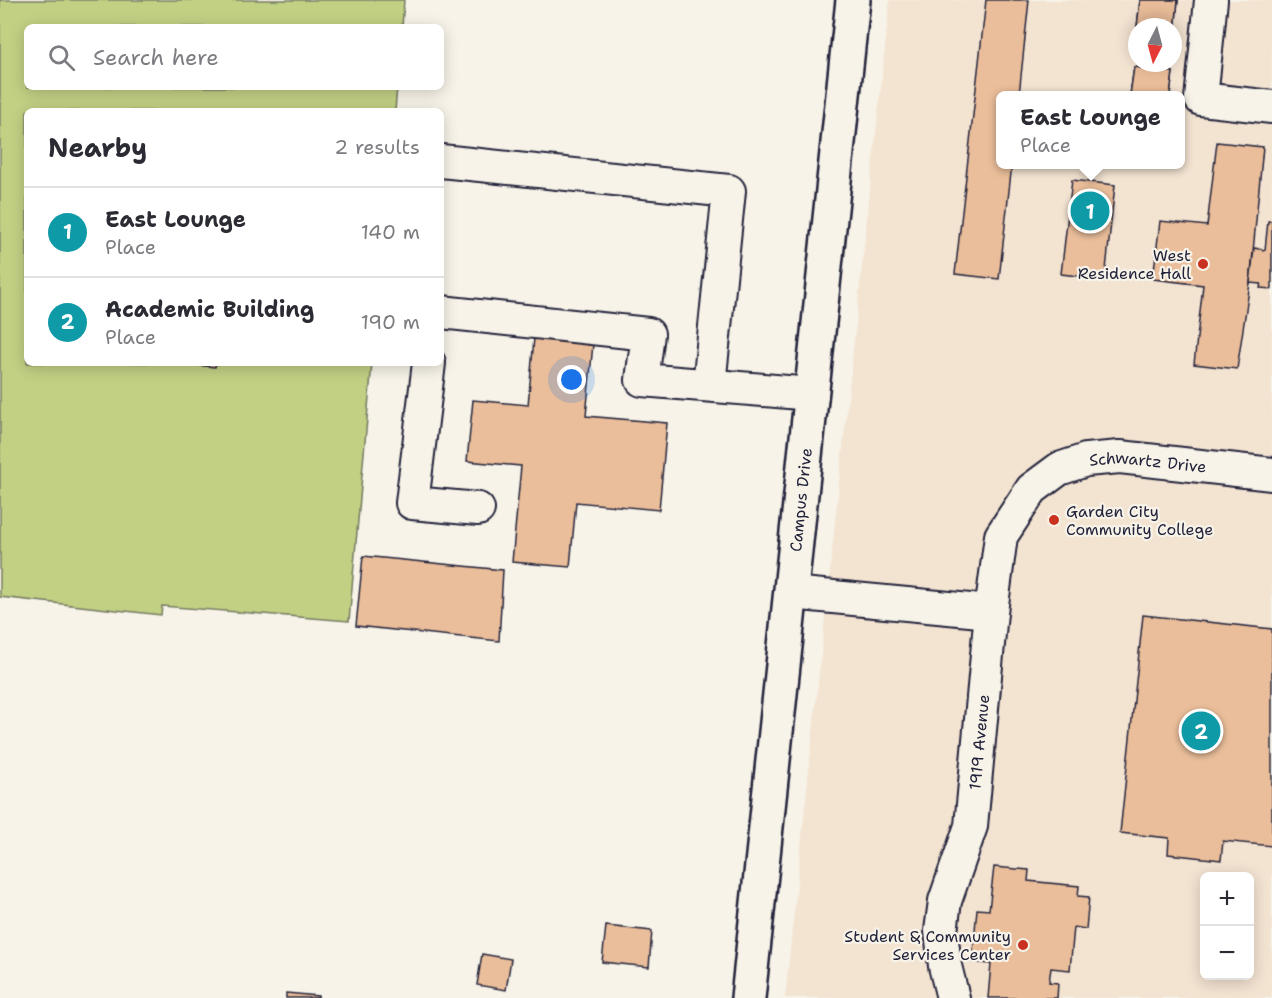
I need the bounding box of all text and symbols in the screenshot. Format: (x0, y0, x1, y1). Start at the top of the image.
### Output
north arrow (1128, 18, 1182, 72)
search box (24, 24, 444, 90)
icon: search (45, 41, 78, 74)
text: Search here (93, 43, 219, 72)
popup (996, 91, 1185, 169)
text: East Lounge (1020, 103, 1161, 132)
text: Nearby (48, 130, 147, 165)
text: Place (1020, 132, 1071, 158)
text: 2 results (334, 134, 420, 160)
pin: 1 (1070, 188, 1110, 234)
text: East Lounge (105, 205, 246, 234)
text: 1 (63, 219, 72, 245)
text: 140 m (361, 219, 420, 245)
text: Place (105, 234, 156, 260)
place label: West Residence Hall (1078, 245, 1191, 284)
marker: West Residence Hall (1196, 257, 1210, 271)
text: Academic Building (105, 295, 314, 324)
text: 2 (61, 309, 75, 335)
text: 190 m (361, 309, 420, 335)
text: Place (105, 324, 156, 350)
your location (557, 365, 586, 394)
street label: Campus Drive (785, 447, 817, 553)
street label: Schwartz Drive (1088, 447, 1208, 478)
place label: Garden City Community College (1066, 501, 1213, 540)
marker: Garden City Community College (1047, 513, 1061, 527)
street label: 1919 Avenue (964, 694, 994, 791)
pin: 2 (1182, 708, 1220, 754)
map controls (1200, 872, 1254, 980)
button: + (1200, 872, 1254, 926)
place label: Student & Community Services Center (844, 926, 1011, 965)
button: − (1200, 926, 1254, 980)
marker: Student & Community Services Center (1016, 938, 1030, 952)

